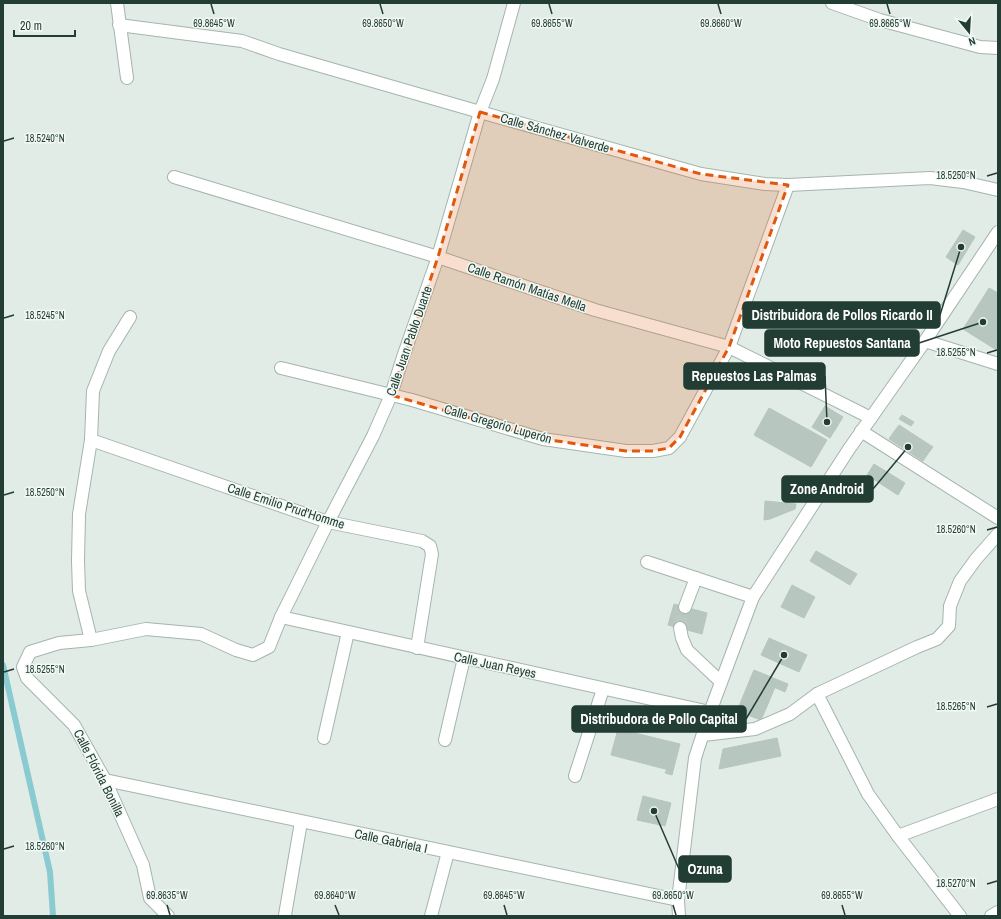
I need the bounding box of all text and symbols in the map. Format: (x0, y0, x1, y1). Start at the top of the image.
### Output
scale bar (14, 12, 75, 38)
north arrow (949, 12, 989, 52)
text: 69.8645°W (193, 17, 235, 30)
text: 69.8650°W (362, 17, 404, 30)
text: 69.8655°W (531, 17, 573, 30)
text: 69.8660°W (700, 17, 742, 30)
text: 69.8665°W (869, 17, 911, 30)
text: 20 m (20, 18, 42, 34)
text: N (967, 34, 977, 49)
street label: Calle Sánchez Valverde (498, 109, 612, 157)
text: 18.5240°N (25, 132, 65, 145)
text: 18.5250°N (936, 169, 976, 182)
street label: Calle Ramón Matías Mella (465, 259, 589, 315)
street label: Calle Juan Pablo Duarte (382, 284, 436, 398)
callout: Distribuidora de Pollos Ricardo II (743, 302, 940, 328)
text: Distribuidora de Pollos Ricardo II (751, 306, 933, 324)
text: 18.5245°N (25, 309, 65, 322)
callout: Moto Repuestos Santana (765, 330, 919, 356)
text: Moto Repuestos Santana (773, 334, 911, 352)
text: 18.5255°N (936, 346, 976, 359)
callout: Repuestos Las Palmas (684, 363, 825, 389)
text: Repuestos Las Palmas (691, 367, 817, 385)
street label: Calle Gregorio Luperón (442, 400, 554, 448)
callout: Zone Android (782, 476, 873, 502)
street label: Calle Emilio Prud'Homme (225, 479, 347, 533)
text: Zone Android (790, 480, 864, 498)
text: 18.5250°N (25, 486, 65, 499)
text: 18.5260°N (936, 523, 976, 536)
street label: Calle Juan Reyes (452, 648, 538, 682)
text: 18.5255°N (25, 663, 65, 676)
text: 18.5265°N (936, 700, 976, 713)
callout: Distribudora de Pollo Capital (572, 706, 746, 732)
text: Distribudora de Pollo Capital (580, 710, 738, 728)
street label: Calle Flórida Bonilla (70, 726, 128, 820)
street label: Calle Gabriela I (353, 825, 429, 857)
text: 18.5260°N (25, 840, 65, 853)
callout: Ozuna (679, 856, 731, 882)
text: Ozuna (687, 860, 723, 878)
text: 18.5270°N (936, 877, 976, 890)
text: 69.8635°W (146, 889, 188, 902)
text: 69.8640°W (314, 889, 356, 902)
text: 69.8645°W (483, 889, 525, 902)
text: 69.8650°W (652, 889, 694, 902)
text: 69.8655°W (821, 889, 863, 902)

